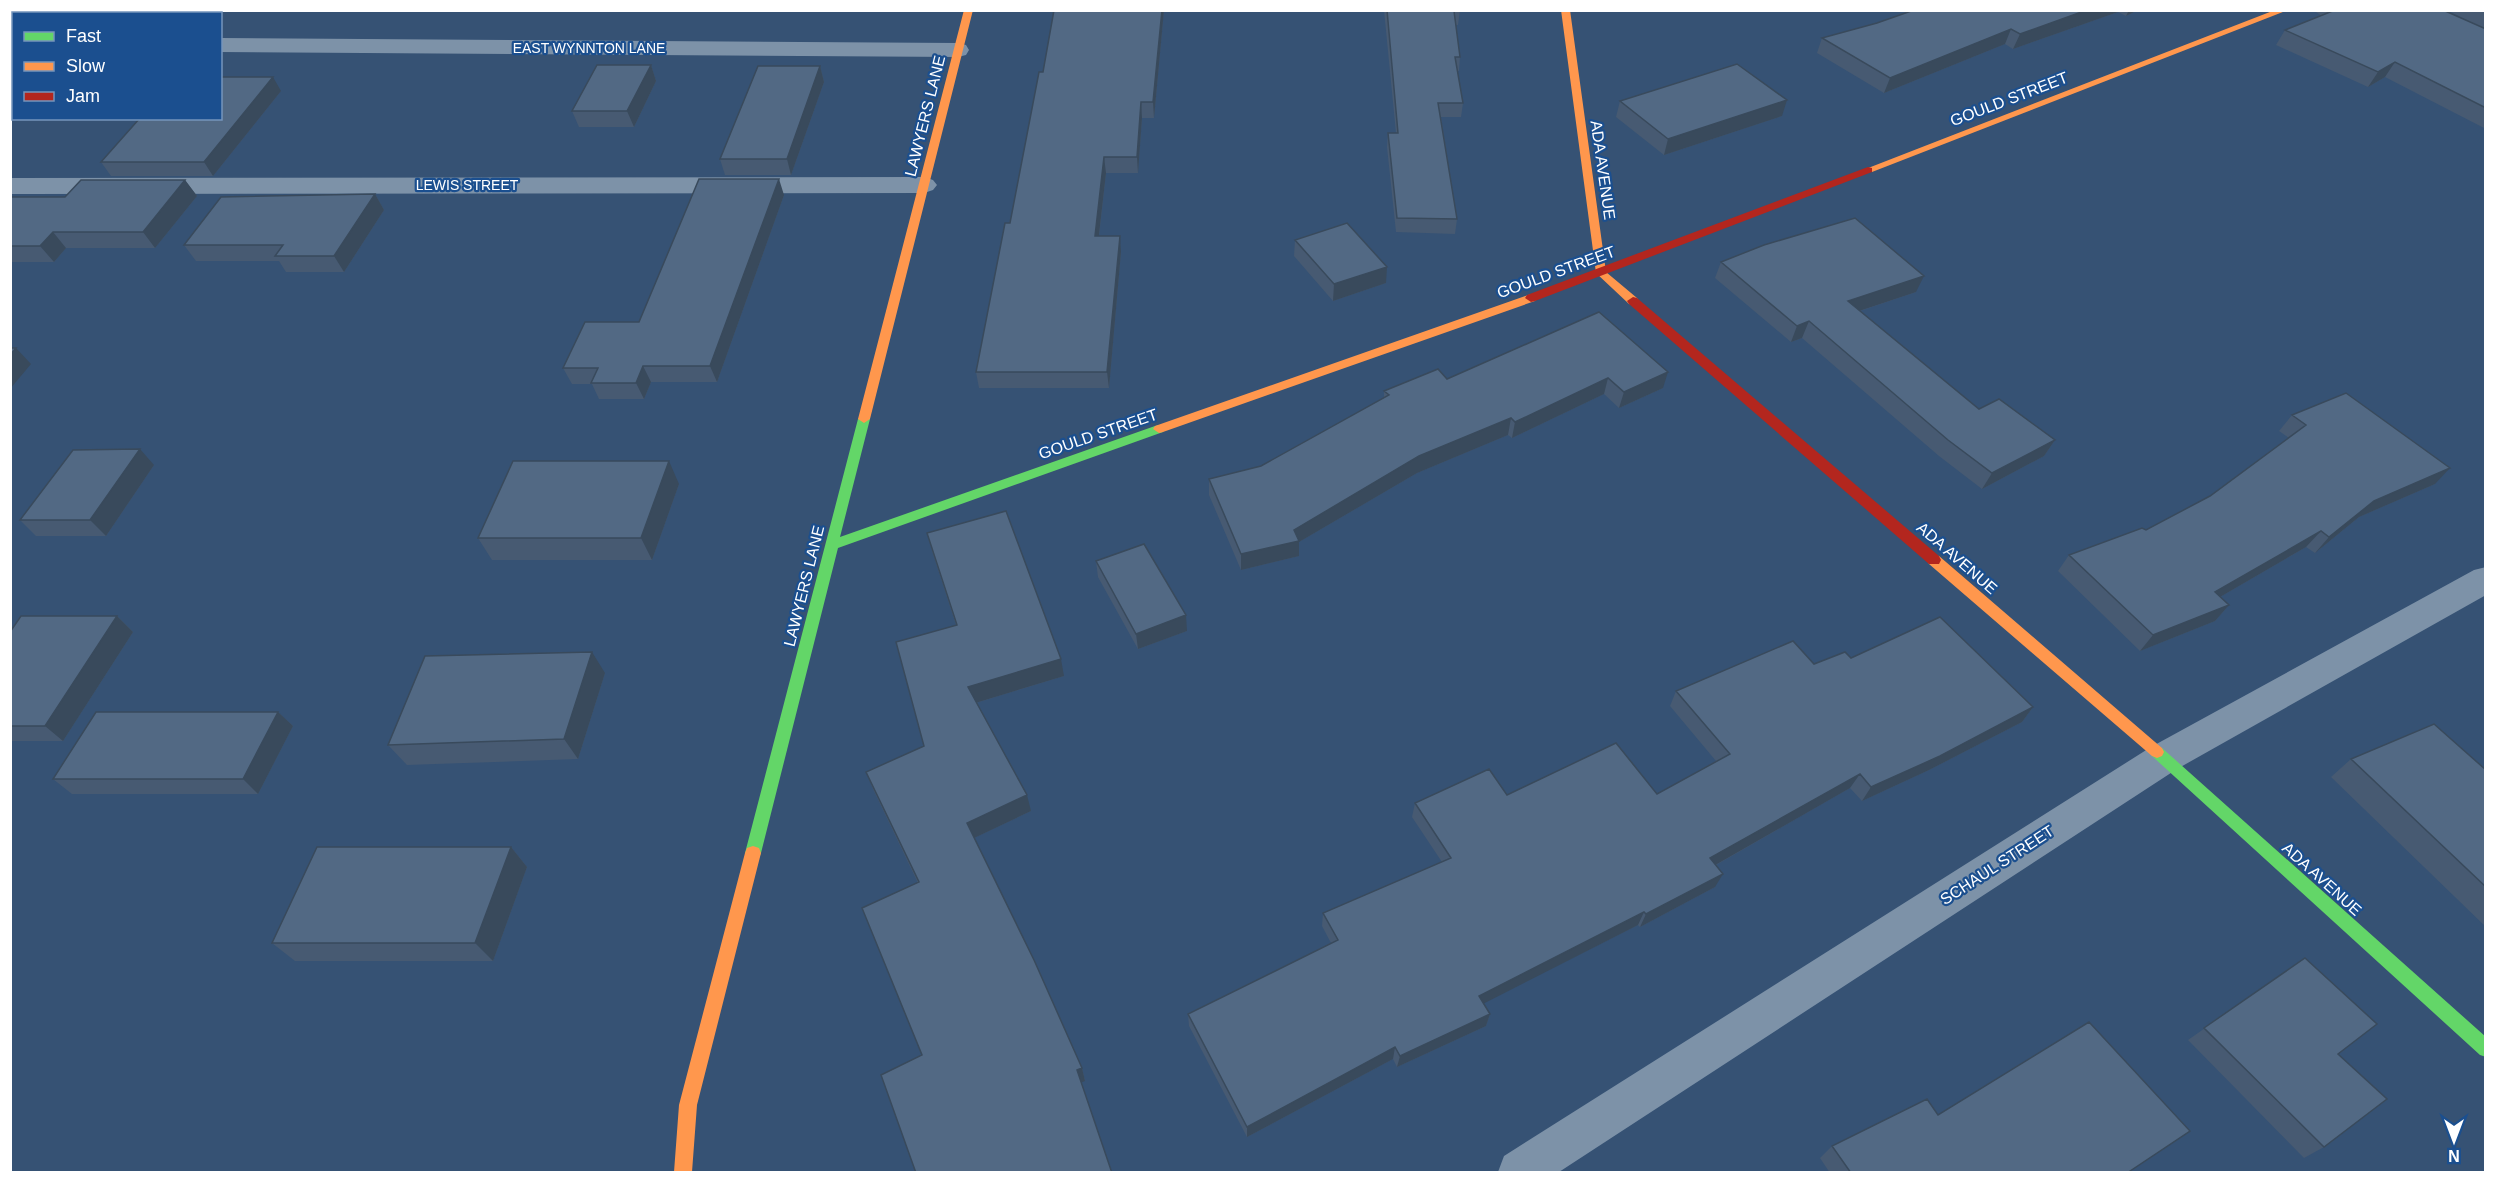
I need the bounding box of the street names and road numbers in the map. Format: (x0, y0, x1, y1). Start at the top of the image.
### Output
street label: EAST WYNNTON LANE (513, 40, 665, 56)
street label: LAWYERS LANE (902, 54, 948, 178)
street label: GOULD STREET (1948, 69, 2070, 129)
street label: ADA AVENUE (1588, 119, 1618, 221)
street label: LEWIS STREET (416, 177, 519, 193)
street label: GOULD STREET (1495, 243, 1618, 301)
street label: GOULD STREET (1036, 406, 1160, 462)
street label: ADA AVENUE (1914, 519, 2000, 597)
street label: LAWYERS LANE (781, 524, 827, 648)
street label: SCHAUL STREET (1937, 822, 2057, 908)
street label: ADA AVENUE (2279, 839, 2365, 919)

